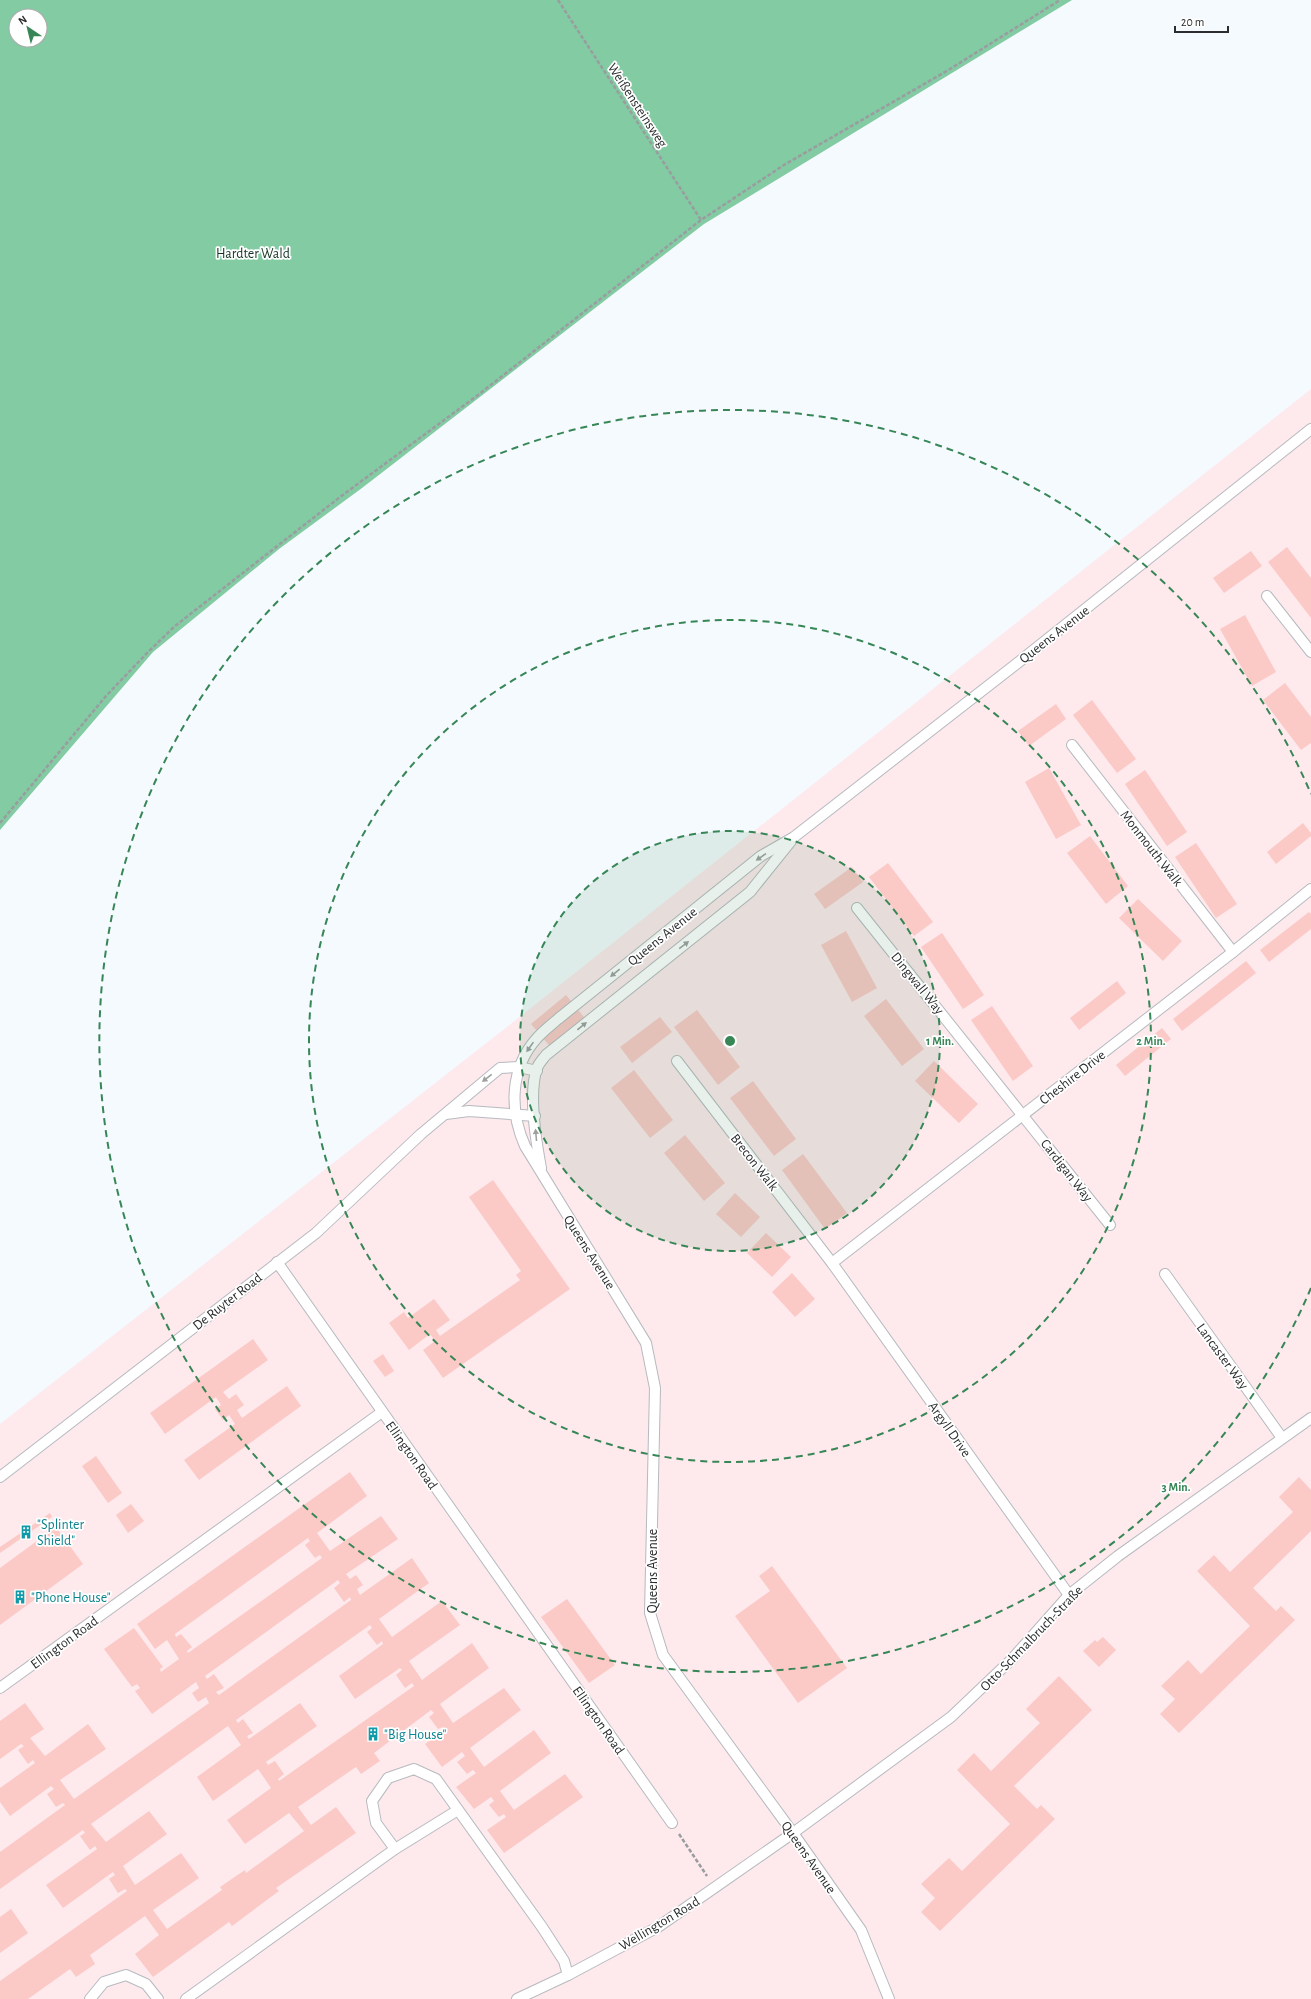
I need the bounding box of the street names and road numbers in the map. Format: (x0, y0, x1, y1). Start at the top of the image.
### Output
street label: Weißensteinsweg (605, 61, 670, 150)
street label: Queens Avenue (1017, 603, 1092, 666)
street label: Monmouth Walk (1117, 808, 1185, 890)
street label: Queens Avenue (625, 905, 700, 969)
street label: Dingwall Way (888, 950, 946, 1017)
street label: Cheshire Drive (1037, 1048, 1108, 1108)
street label: Brecon Walk (728, 1131, 781, 1194)
street label: Cardigan Way (1038, 1137, 1095, 1205)
street label: Queens Avenue (561, 1213, 617, 1292)
street label: De Ruyter Road (190, 1271, 265, 1333)
street label: Lancaster Way (1194, 1321, 1251, 1392)
street label: Argyll Drive (925, 1399, 973, 1460)
street label: Ellington Road (383, 1419, 440, 1492)
street label: Queens Avenue (646, 1529, 660, 1613)
street label: Otto-Schmalbruch-Straße (978, 1583, 1086, 1694)
street label: Ellington Road (28, 1614, 101, 1672)
street label: Ellington Road (570, 1684, 627, 1757)
street label: Queens Avenue (778, 1819, 838, 1896)
street label: Wellington Road (617, 1894, 702, 1953)

